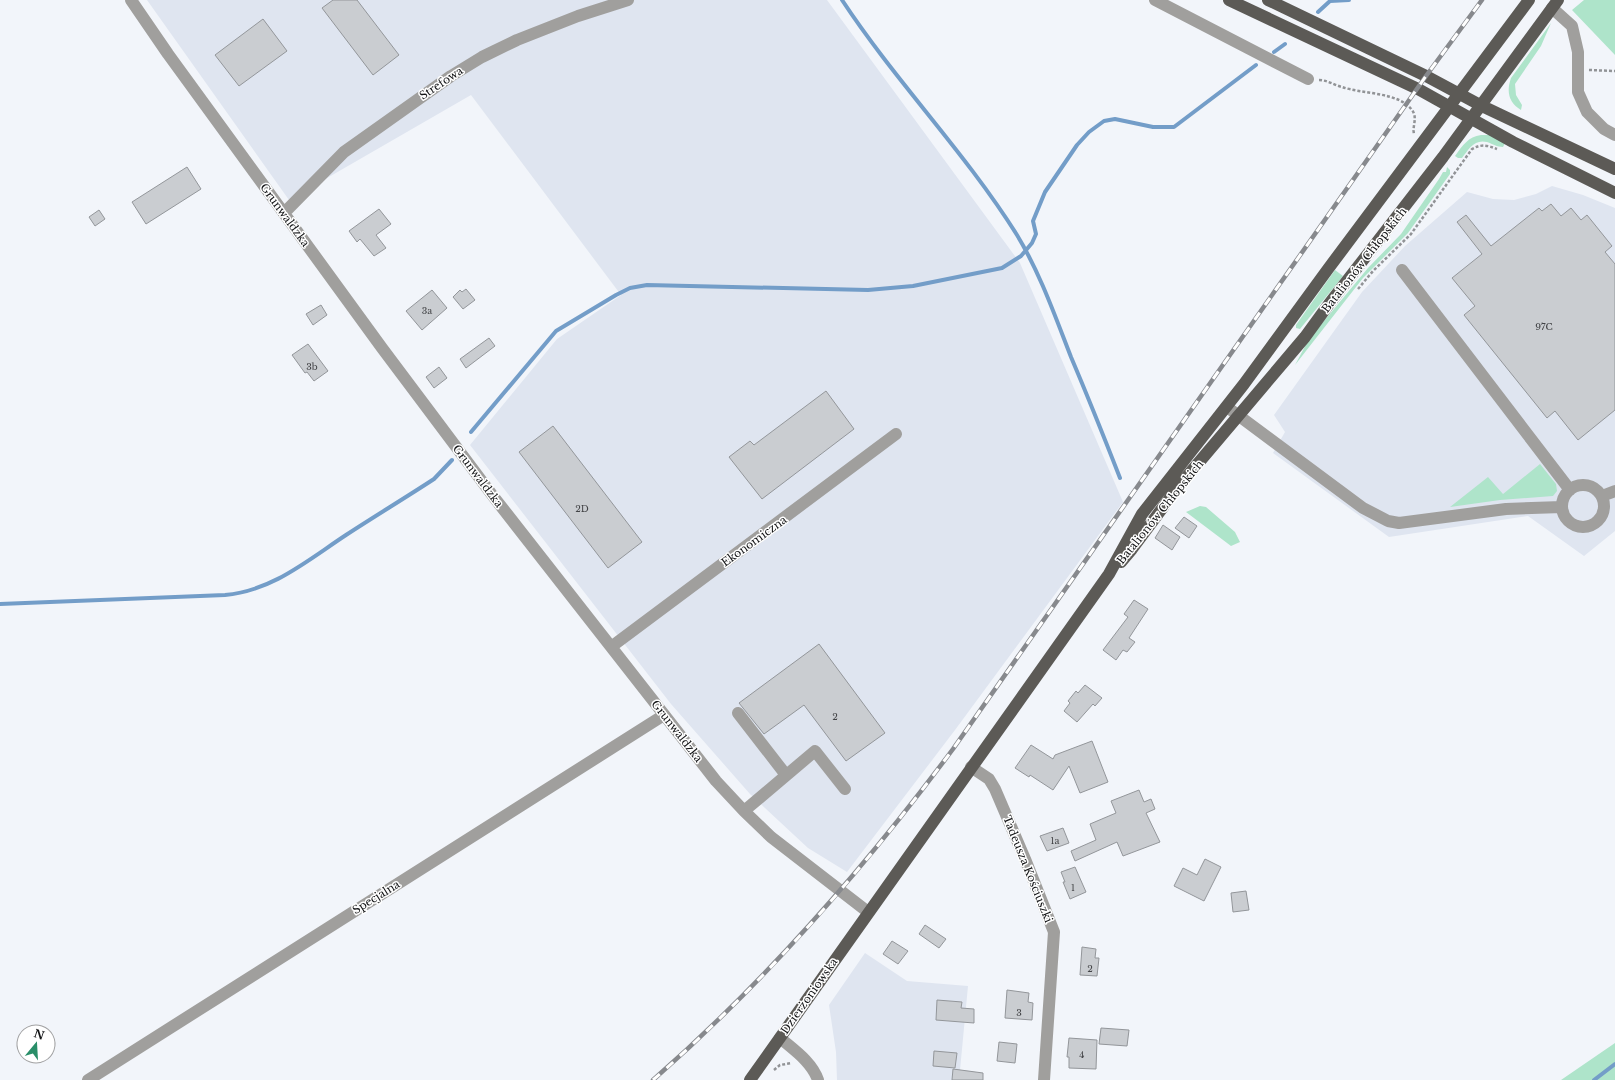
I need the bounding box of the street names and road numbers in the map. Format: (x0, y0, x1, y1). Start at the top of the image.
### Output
street label: Strefowa (417, 63, 466, 103)
street label: Grunwaldzka (257, 181, 313, 250)
street label: Batalionów Chłopskich (1319, 204, 1410, 315)
street label: Grunwaldzka (450, 442, 507, 511)
street label: Batalionów Chłopskich (1114, 457, 1207, 567)
street label: Ekonomiczna (718, 512, 790, 569)
street label: Grunwaldzka (648, 697, 706, 766)
street label: Tadeusza Kościuszki (1000, 813, 1056, 925)
street label: Specjalna (350, 876, 403, 917)
street label: Dzierżoniowska (778, 954, 841, 1037)

